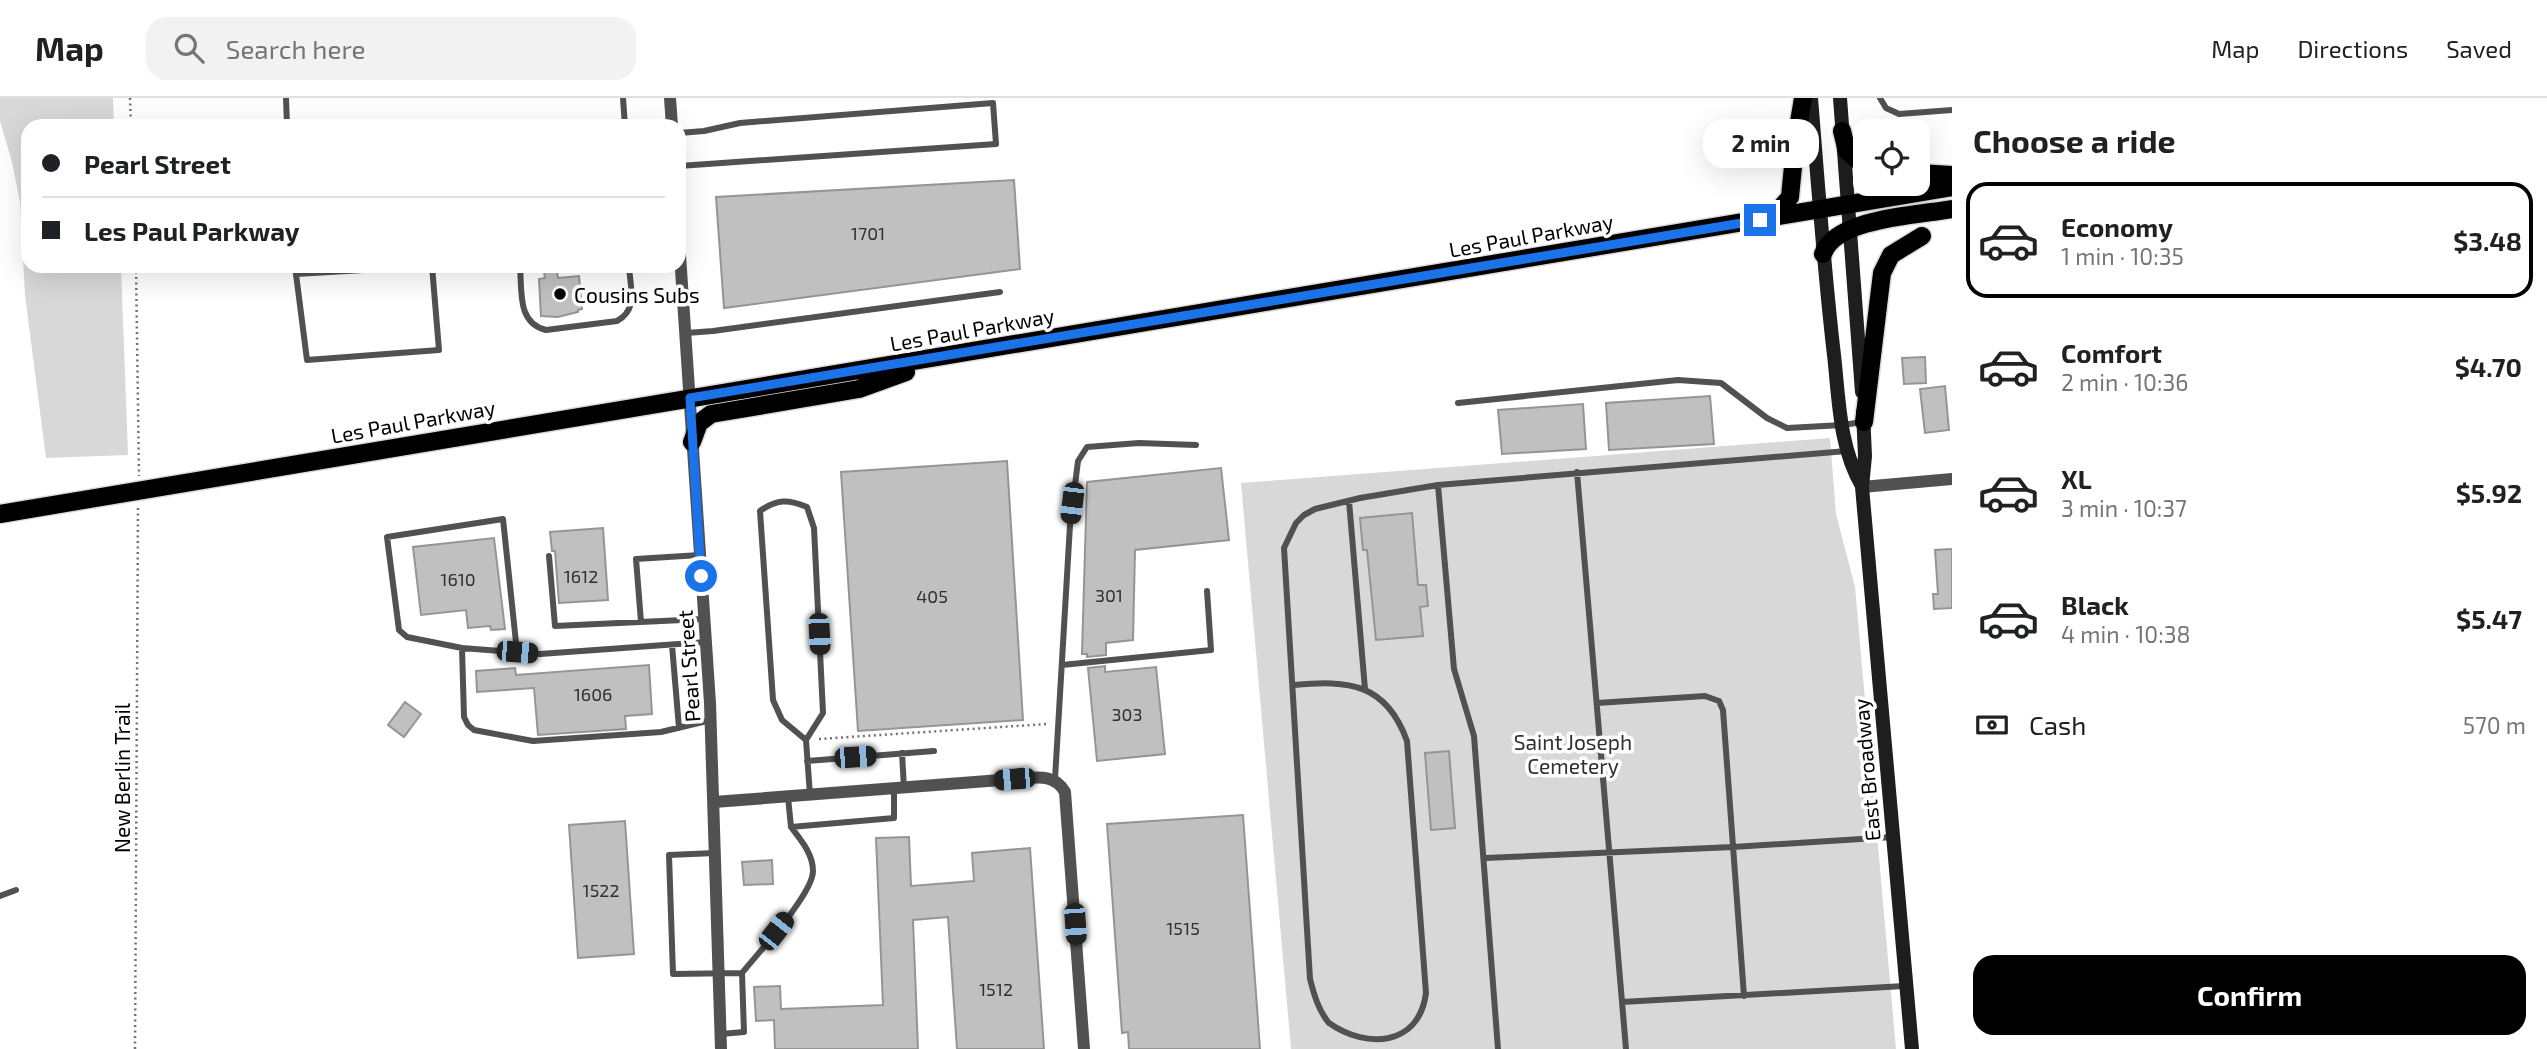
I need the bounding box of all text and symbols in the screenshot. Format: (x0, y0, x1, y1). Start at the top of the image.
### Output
search box (146, 17, 636, 80)
text: Map (35, 28, 104, 68)
icon: search (170, 29, 208, 67)
text: Search here (226, 33, 365, 64)
text: Map (2211, 34, 2259, 63)
text: Directions (2297, 34, 2408, 63)
text: Saved (2446, 34, 2512, 63)
callout: 2 min (1702, 118, 1818, 167)
map controls (1853, 119, 1930, 196)
button: locate (1853, 119, 1930, 196)
text: Choose a ride (1973, 121, 2176, 159)
text: 2 min (1732, 129, 1790, 157)
text: Pearl Street (84, 148, 231, 179)
route end (1744, 204, 1776, 236)
street label: Les Paul Parkway (1447, 208, 1615, 262)
icon: car (1977, 209, 2040, 272)
text: Economy (2061, 211, 2173, 242)
text: Les Paul Parkway (84, 215, 300, 246)
house number: 1701 (851, 222, 885, 244)
text: $3.48 (2453, 225, 2522, 256)
text: 1 min · 10:35 (2061, 242, 2184, 270)
place label: Cousins Subs (574, 282, 700, 307)
marker: Cousins Subs (552, 286, 568, 302)
street label: Les Paul Parkway (888, 302, 1056, 356)
icon: car (1977, 335, 2040, 398)
text: Comfort (2061, 337, 2162, 368)
text: $4.70 (2455, 351, 2522, 382)
text: 2 min · 10:36 (2061, 368, 2188, 396)
street label: Les Paul Parkway (329, 394, 497, 448)
icon: car (1977, 461, 2040, 524)
text: XL (2061, 463, 2092, 494)
text: $5.92 (2456, 477, 2522, 508)
car (1060, 481, 1085, 525)
text: 3 min · 10:37 (2061, 494, 2187, 522)
route start (685, 560, 717, 592)
house number: 1612 (564, 565, 598, 587)
house number: 1610 (440, 568, 476, 590)
house number: 301 (1095, 584, 1123, 606)
house number: 405 (916, 585, 948, 607)
icon: car (1977, 587, 2040, 650)
text: Black (2061, 589, 2129, 620)
text: $5.47 (2456, 603, 2522, 634)
street label: Pearl Street (672, 609, 704, 723)
car (808, 612, 831, 656)
text: 4 min · 10:38 (2061, 620, 2190, 648)
car (496, 640, 539, 664)
house number: 1606 (574, 683, 612, 705)
street label: East Broadway (1847, 698, 1885, 842)
street label: New Berlin Trail (109, 702, 134, 853)
house number: 303 (1112, 703, 1142, 725)
icon: cash (1973, 706, 2011, 744)
text: Cash (2029, 709, 2086, 740)
text: 570 m (2463, 711, 2526, 739)
park label: Saint Joseph Cemetery (1514, 729, 1632, 778)
car (834, 745, 877, 769)
car (993, 767, 1036, 791)
house number: 1522 (582, 879, 620, 901)
car (1064, 902, 1087, 946)
car (755, 908, 798, 954)
house number: 1515 (1166, 917, 1200, 939)
button: Confirm (1973, 955, 2526, 1035)
house number: 1512 (979, 978, 1013, 1000)

